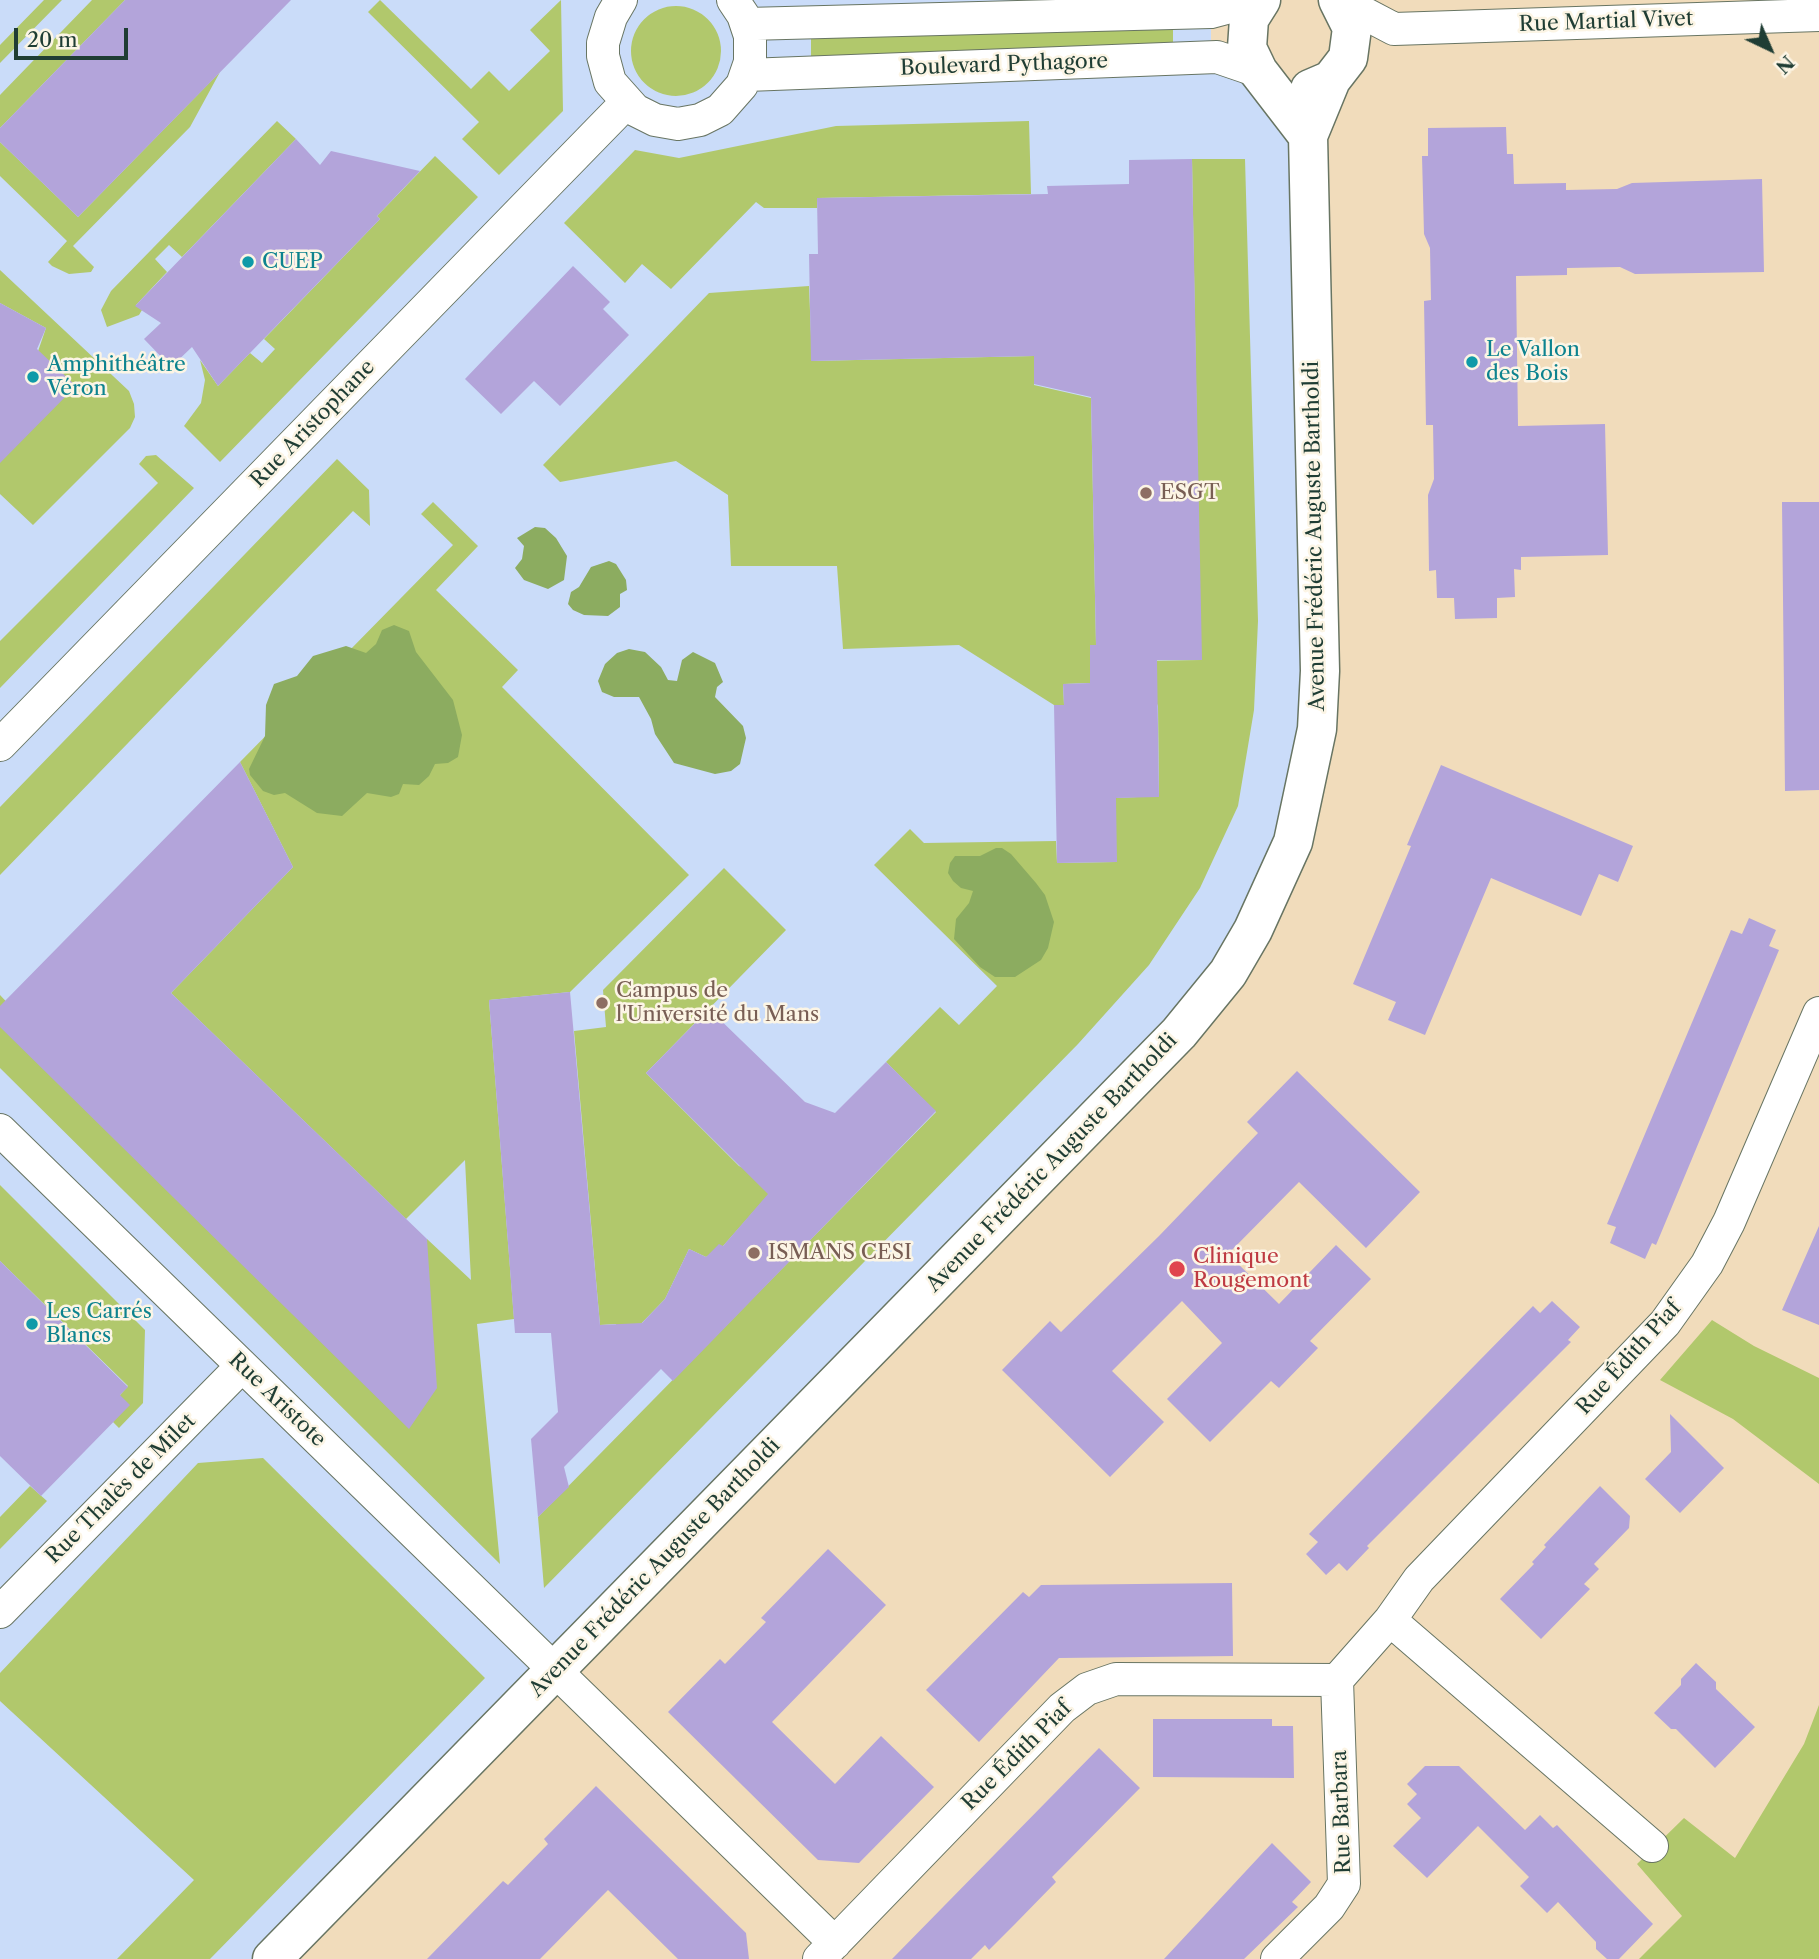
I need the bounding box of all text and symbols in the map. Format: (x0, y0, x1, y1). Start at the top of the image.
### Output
street label: Rue Martial Vivet (1518, 6, 1694, 38)
scale bar (18, 14, 131, 58)
north arrow (1735, 14, 1805, 84)
text: 20 m (27, 27, 78, 52)
street label: Boulevard Pythagore (899, 49, 1109, 81)
text: N (1771, 50, 1799, 78)
place label: CUEP (262, 249, 323, 275)
marker: CUEP (240, 254, 256, 270)
place label: Le Vallon des Bois (1486, 337, 1580, 387)
place label: Amphithéâtre Véron (47, 352, 186, 402)
marker: Le Vallon des Bois (1464, 354, 1480, 370)
street label: Rue Aristophane (246, 355, 380, 493)
street label: Avenue Frédéric Auguste Bartholdi (1299, 361, 1331, 711)
marker: Amphithéâtre Véron (25, 369, 41, 385)
place label: ESGT (1160, 480, 1220, 506)
marker: ESGT (1138, 485, 1154, 501)
place label: Campus de l'Université du Mans (616, 978, 819, 1028)
marker: Campus de l'Université du Mans (594, 995, 610, 1011)
street label: Avenue Frédéric Auguste Bartholdi (921, 1028, 1183, 1298)
place label: ISMANS CESI (768, 1240, 912, 1266)
place label: Clinique Rougemont (1193, 1244, 1310, 1294)
marker: ISMANS CESI (746, 1245, 762, 1261)
marker: Clinique Rougemont (1167, 1259, 1187, 1279)
street label: Rue Édith Piaf (1571, 1296, 1687, 1420)
place label: Les Carrés Blancs (46, 1299, 152, 1349)
marker: Les Carrés Blancs (24, 1316, 40, 1332)
street label: Rue Aristote (223, 1348, 331, 1452)
street label: Rue Thalès de Milet (41, 1409, 201, 1569)
street label: Avenue Frédéric Auguste Bartholdi (524, 1433, 786, 1703)
street label: Rue Édith Piaf (957, 1696, 1077, 1816)
street label: Rue Barbara (1327, 1750, 1357, 1874)

